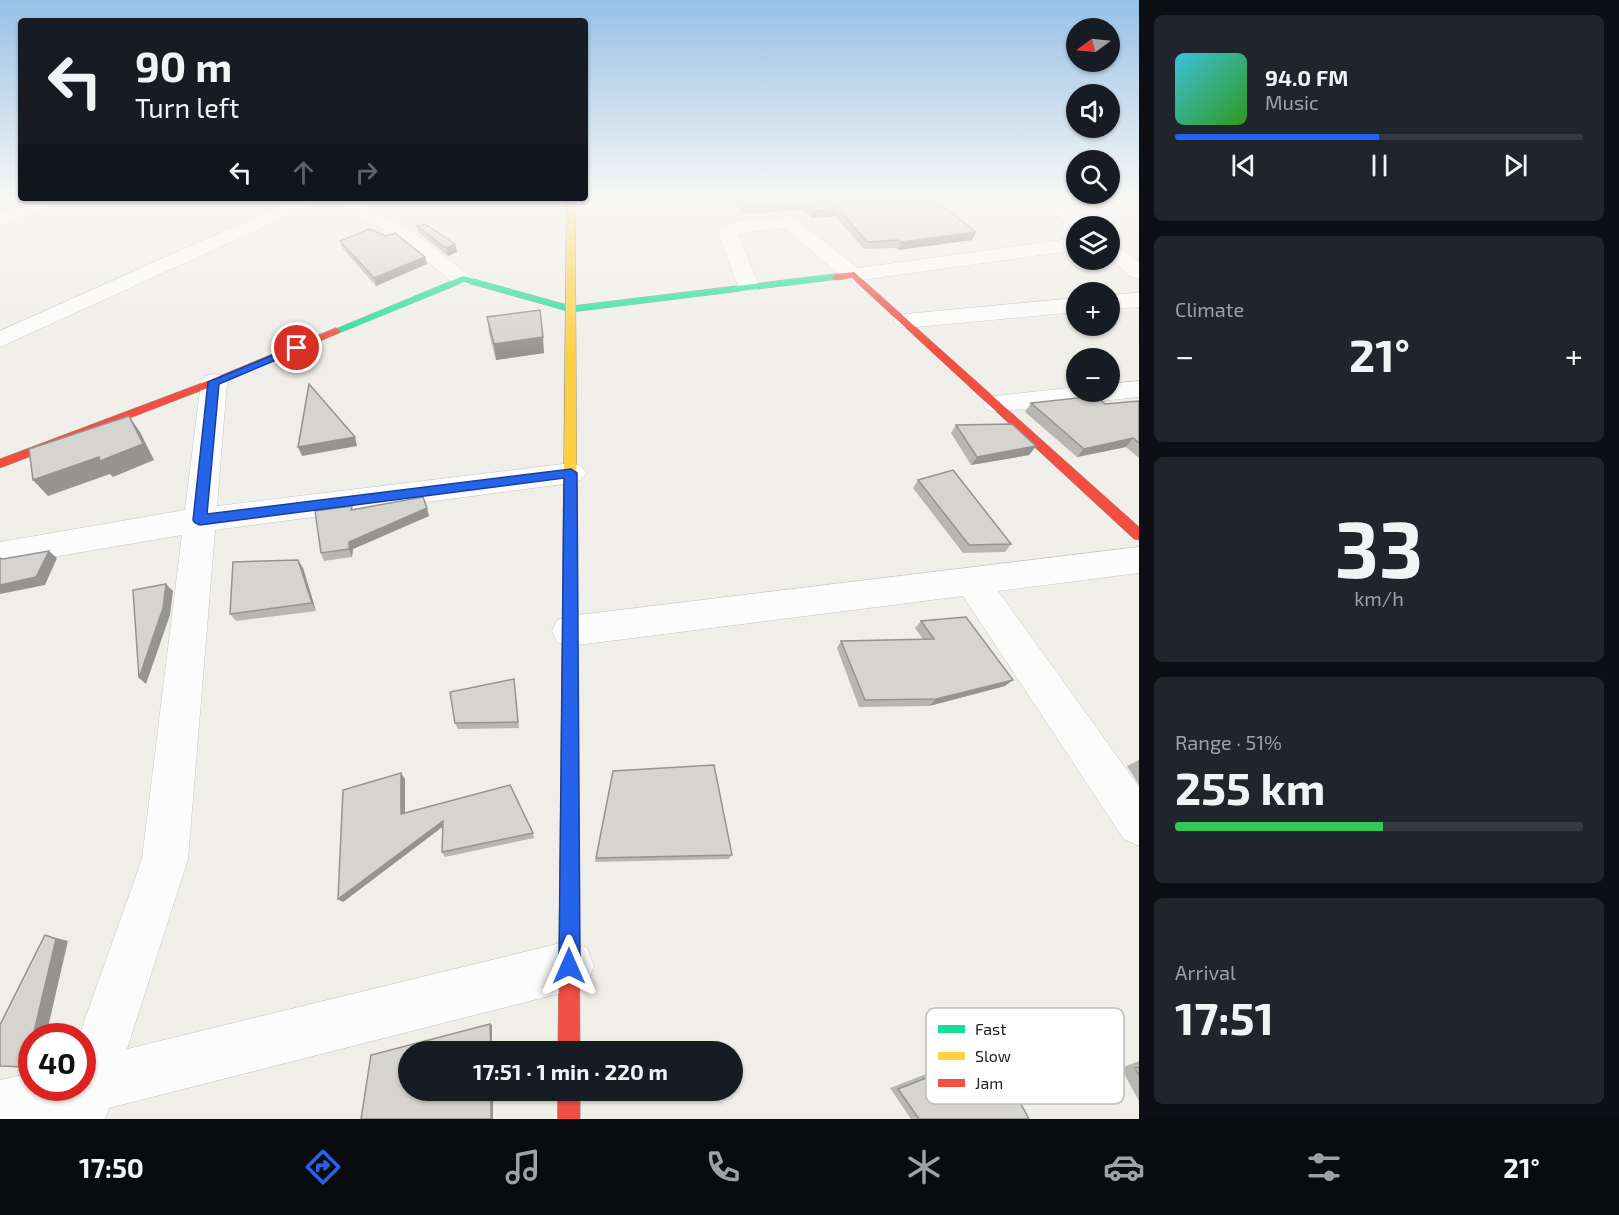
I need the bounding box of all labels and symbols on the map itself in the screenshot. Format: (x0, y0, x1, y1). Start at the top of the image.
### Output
north arrow (1066, 18, 1120, 72)
pin (271, 322, 322, 373)
position arrow (537, 934, 601, 998)
legend (926, 1008, 1124, 1104)
text: Fast (975, 1019, 1006, 1038)
speed limit sign: 40 (18, 1023, 96, 1101)
text: Slow (975, 1046, 1011, 1065)
text: Jam (975, 1073, 1003, 1092)

